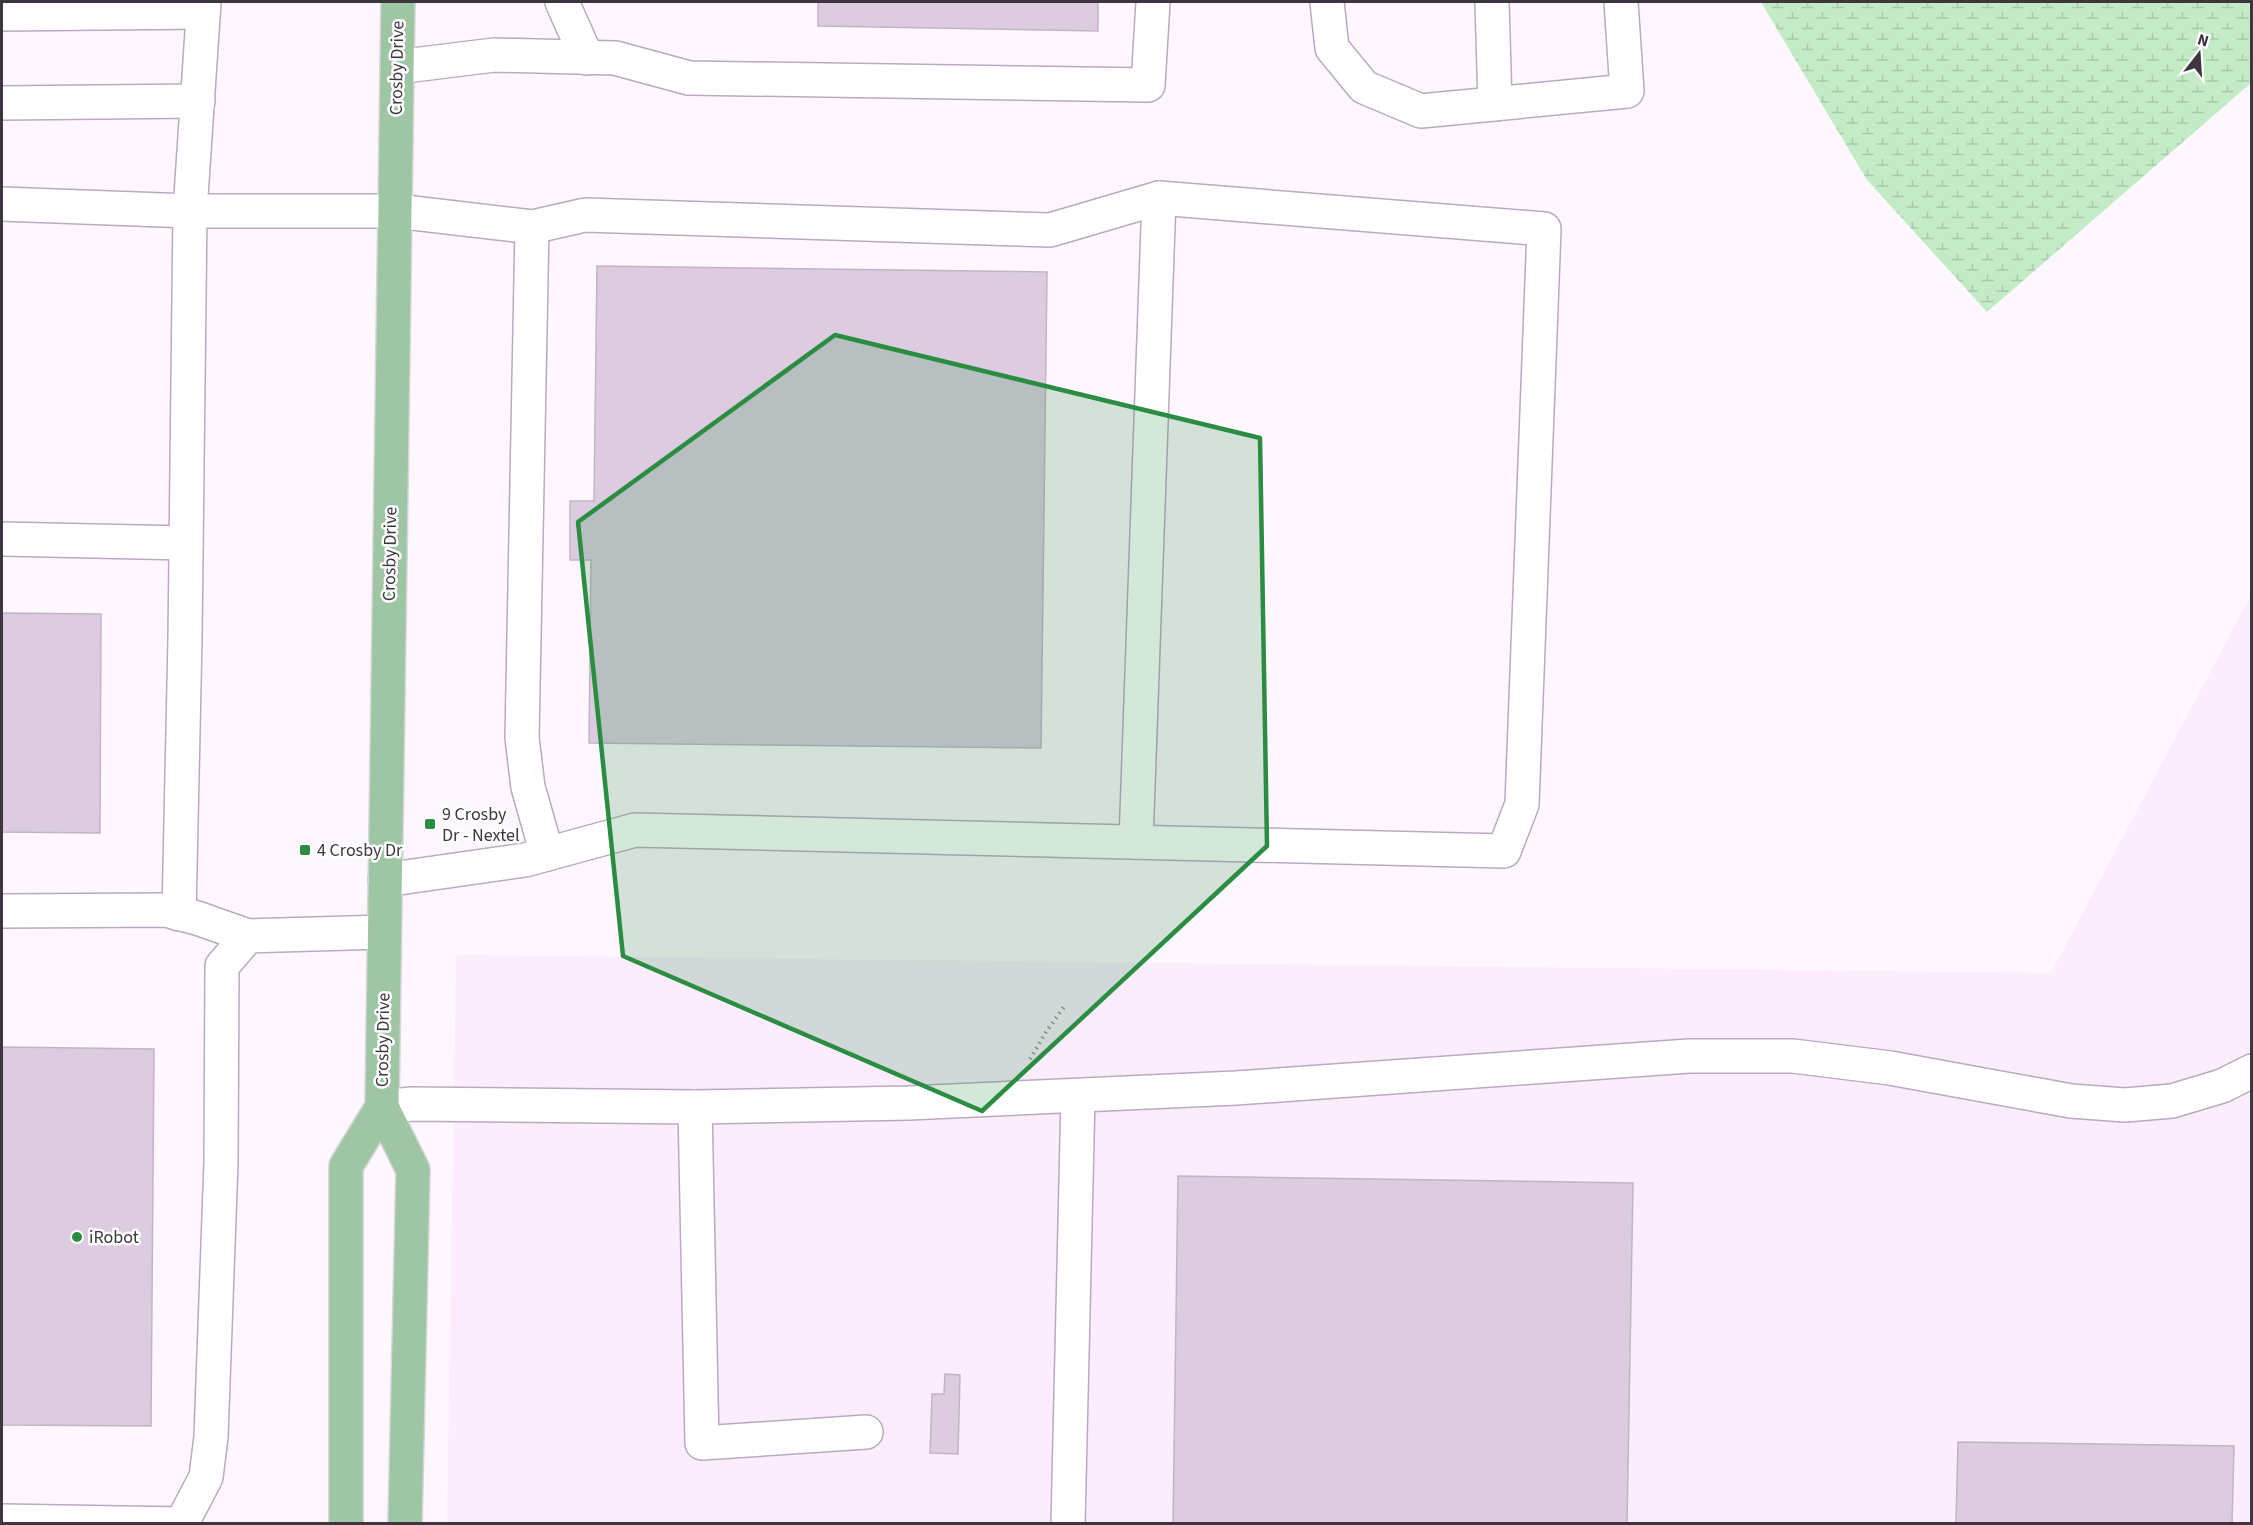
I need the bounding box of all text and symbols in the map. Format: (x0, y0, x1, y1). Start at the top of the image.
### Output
street label: Crosby Drive (384, 20, 410, 115)
north arrow (2169, 24, 2229, 84)
text: N (2195, 29, 2211, 53)
street label: Crosby Drive (377, 506, 403, 601)
place label: 9 Crosby Dr - Nextel (442, 802, 520, 848)
marker: 9 Crosby Dr - Nextel (423, 817, 437, 831)
place label: 4 Crosby Dr (317, 838, 403, 863)
marker: 4 Crosby Dr (298, 843, 312, 857)
street label: Crosby Drive (370, 992, 396, 1087)
place label: iRobot (89, 1225, 139, 1250)
marker: iRobot (70, 1230, 84, 1244)

